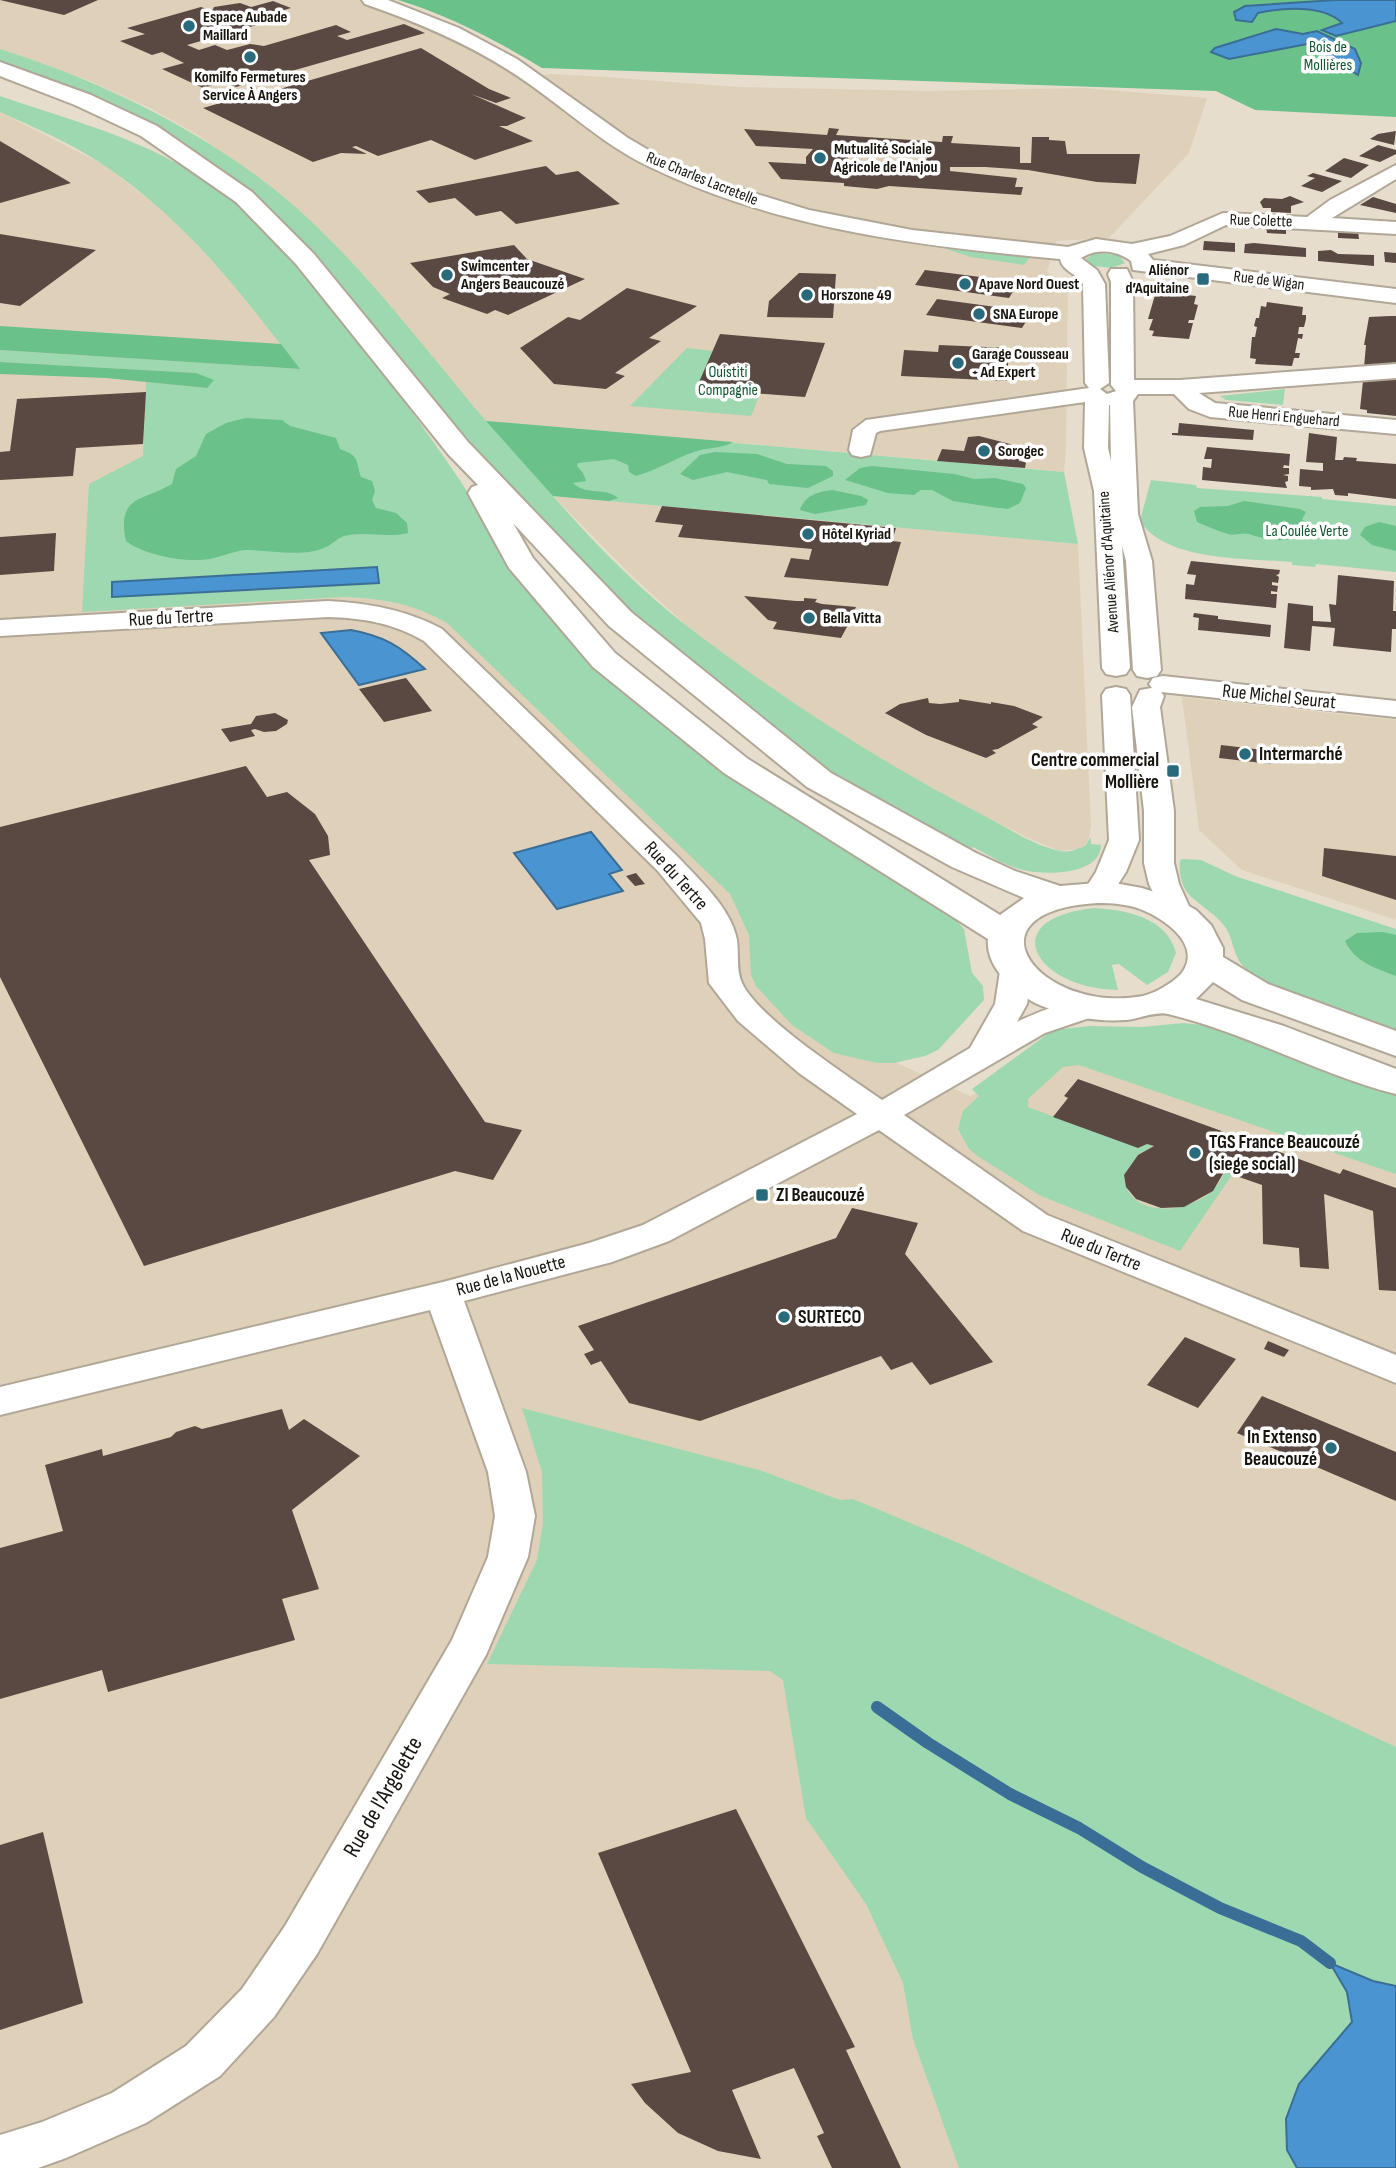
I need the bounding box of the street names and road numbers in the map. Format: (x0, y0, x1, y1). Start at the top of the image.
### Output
street label: Rue Charles Lacretelle (643, 148, 761, 210)
street label: Rue Colette (1229, 210, 1293, 232)
street label: Rue de Wigan (1232, 267, 1306, 295)
street label: Rue Henri Enguehard (1228, 403, 1340, 431)
street label: Avenue Aliénor d'Aquitaine (1095, 491, 1123, 634)
street label: Rue du Tertre (128, 604, 214, 632)
street label: Rue Michel Seurat (1221, 680, 1337, 714)
street label: Rue du Tertre (639, 837, 713, 915)
street label: Rue du Tertre (1057, 1223, 1145, 1277)
street label: Rue de la Nouette (454, 1250, 568, 1302)
street label: Rue de l'Argelette (337, 1732, 429, 1862)

